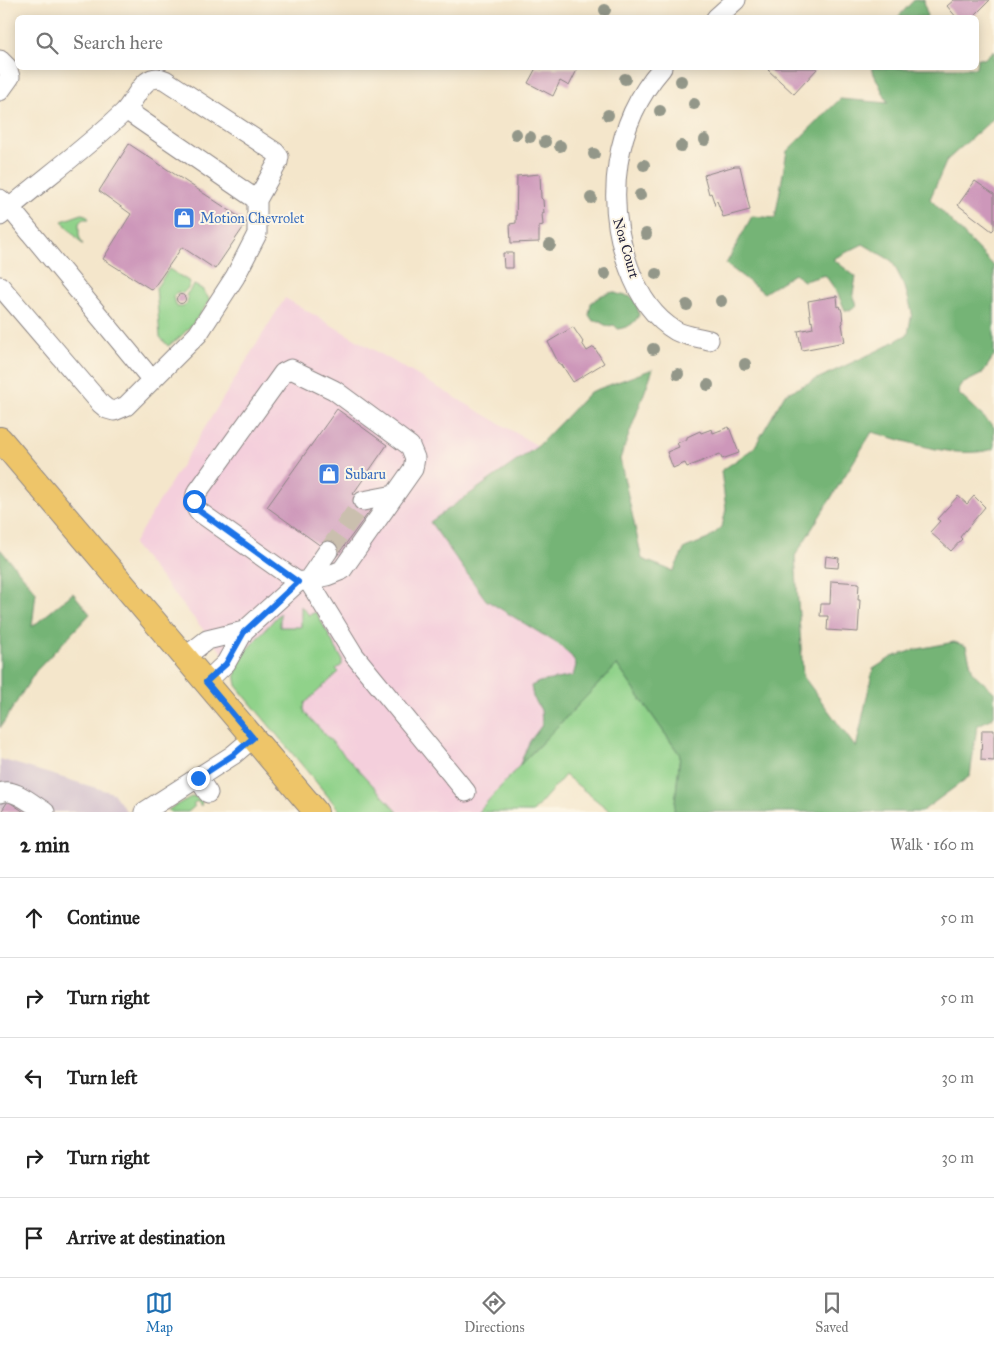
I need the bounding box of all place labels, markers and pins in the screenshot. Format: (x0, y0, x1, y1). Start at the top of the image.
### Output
shop icon: Motion Chevrolet (172, 206, 196, 230)
place label: Motion Chevrolet (200, 210, 305, 227)
shop icon: Subaru (317, 462, 341, 486)
place label: Subaru (345, 466, 387, 483)

